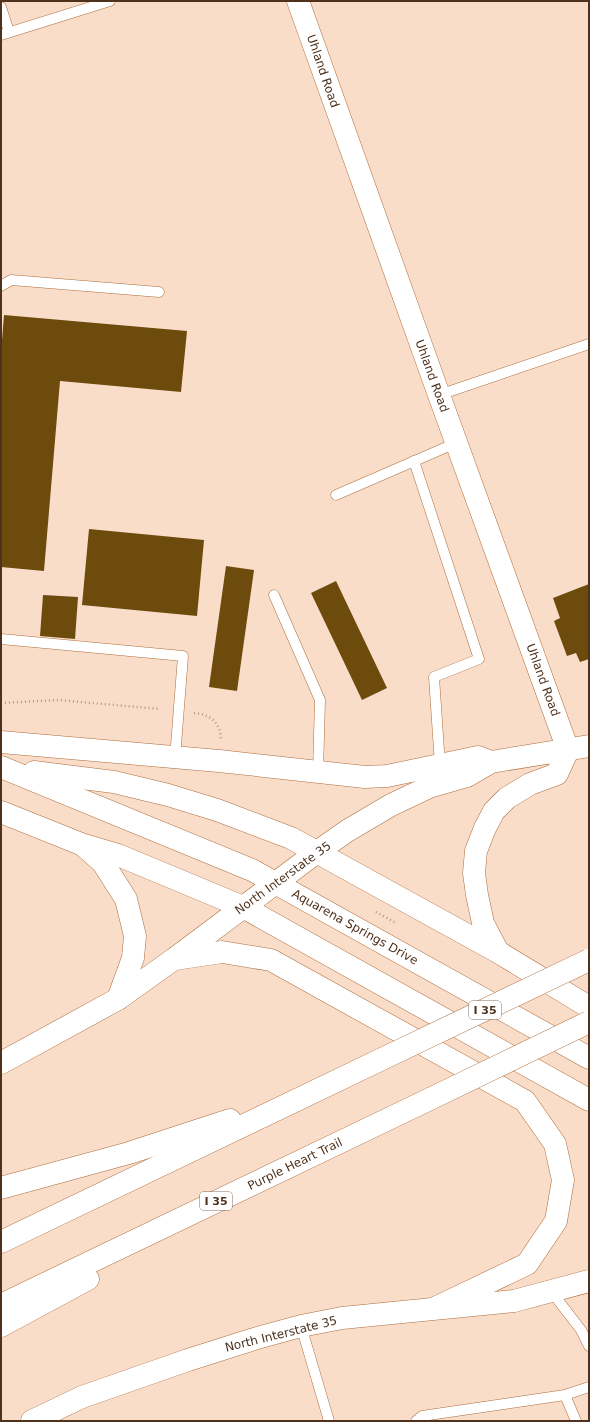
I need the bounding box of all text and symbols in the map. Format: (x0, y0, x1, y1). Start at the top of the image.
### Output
street label: Uhland Road (304, 33, 342, 109)
street label: Uhland Road (412, 338, 452, 414)
street label: Uhland Road (523, 642, 563, 718)
street label: North Interstate 35 (232, 839, 334, 917)
street label: Aquarena Springs Drive (289, 886, 421, 968)
road number: I 35 (469, 1001, 501, 1019)
street label: Purple Heart Trail (245, 1135, 345, 1193)
road number: I 35 (200, 1192, 232, 1210)
street label: North Interstate 35 (223, 1313, 339, 1355)

